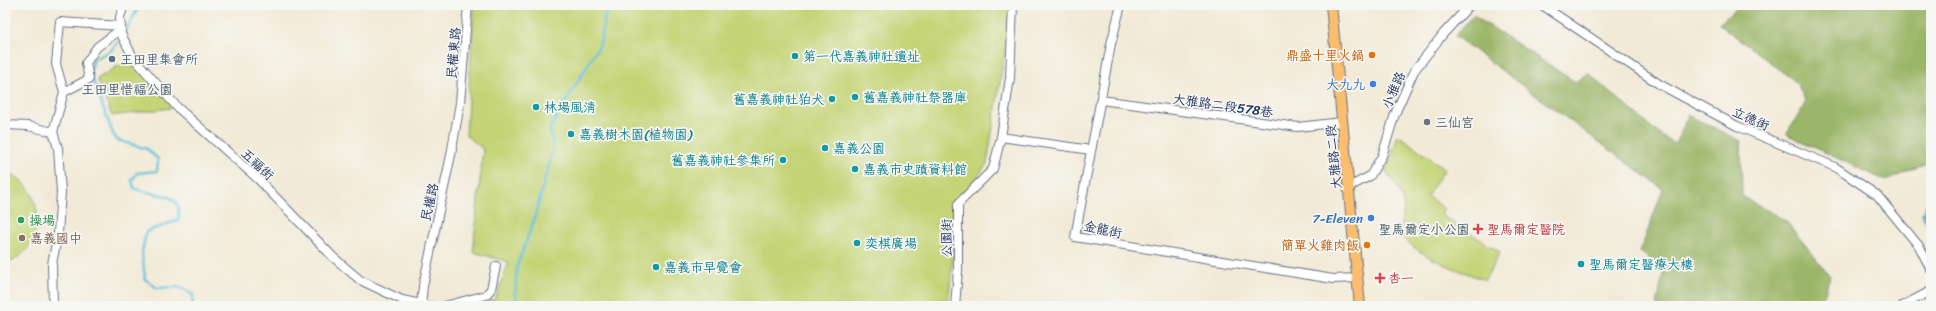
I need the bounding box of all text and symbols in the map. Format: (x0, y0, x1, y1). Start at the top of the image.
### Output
street label: 民權東路 (440, 26, 467, 80)
place label: 鼎盛十里火鍋 (1286, 44, 1364, 67)
place label: 第一代嘉義神社遺址 (803, 45, 920, 68)
place label: 王田里集會所 (120, 48, 198, 71)
marker: 鼎盛十里火鍋 (1367, 50, 1377, 60)
marker: 第一代嘉義神社遺址 (790, 51, 800, 61)
marker: 王田里集會所 (107, 54, 117, 64)
street label: 小雅路 (1375, 68, 1412, 113)
place label: 大九九 (1326, 73, 1365, 96)
park label: 王田里惜福公園 (81, 78, 173, 101)
marker: 大九九 (1368, 79, 1378, 89)
place label: 舊嘉義神社祭器庫 (863, 86, 967, 109)
street label: 大雅路二段578巷 (1171, 87, 1275, 124)
place label: 舊嘉義神社狛犬 (733, 88, 824, 111)
marker: 舊嘉義神社祭器庫 (850, 92, 860, 102)
marker: 舊嘉義神社狛犬 (827, 94, 837, 104)
place label: 林場風清 (544, 96, 596, 119)
street label: 立德街 (1728, 100, 1773, 137)
marker: 林場風清 (531, 102, 541, 112)
place label: 三仙宮 (1435, 111, 1474, 134)
marker: 三仙宮 (1422, 117, 1432, 127)
place label: 嘉義樹木園(植物園) (579, 123, 694, 146)
street label: 大雅路二段 (1319, 123, 1348, 190)
marker: 嘉義樹木園(植物園) (566, 129, 576, 139)
place label: 嘉義公園 (833, 137, 885, 160)
street label: 五福街 (236, 143, 280, 186)
marker: 嘉義公園 (820, 143, 830, 153)
place label: 舊嘉義神社參集所 (671, 149, 775, 172)
marker: 舊嘉義神社參集所 (778, 155, 788, 165)
place label: 嘉義市史蹟資料館 (863, 158, 967, 181)
marker: 嘉義市史蹟資料館 (850, 164, 860, 174)
street label: 民權路 (414, 181, 445, 224)
place label: 7-Eleven (1312, 207, 1363, 230)
place label: 操場 (29, 209, 55, 232)
marker: 7-Eleven (1366, 213, 1376, 223)
street label: 金龍街 (1081, 214, 1124, 245)
marker: 操場 (16, 215, 26, 225)
street label: 公園街 (935, 218, 958, 258)
park label: 聖馬爾定小公園 (1378, 218, 1470, 241)
place label: 聖馬爾定醫院 (1487, 218, 1565, 241)
marker: 聖馬爾定醫院 (1472, 223, 1484, 235)
place label: 嘉義國中 (30, 227, 82, 250)
place label: 奕棋廣場 (865, 232, 917, 255)
marker: 嘉義國中 (17, 233, 27, 243)
place label: 簡單火雞肉飯 (1281, 234, 1359, 257)
marker: 奕棋廣場 (852, 238, 862, 248)
marker: 簡單火雞肉飯 (1362, 240, 1372, 250)
place label: 聖馬爾定醫療大樓 (1589, 253, 1693, 276)
place label: 嘉義市早覺會 (664, 256, 742, 279)
marker: 聖馬爾定醫療大樓 (1576, 259, 1586, 269)
marker: 嘉義市早覺會 (651, 262, 661, 272)
place label: 杏一 (1388, 267, 1414, 290)
marker: 杏一 (1375, 273, 1385, 283)

